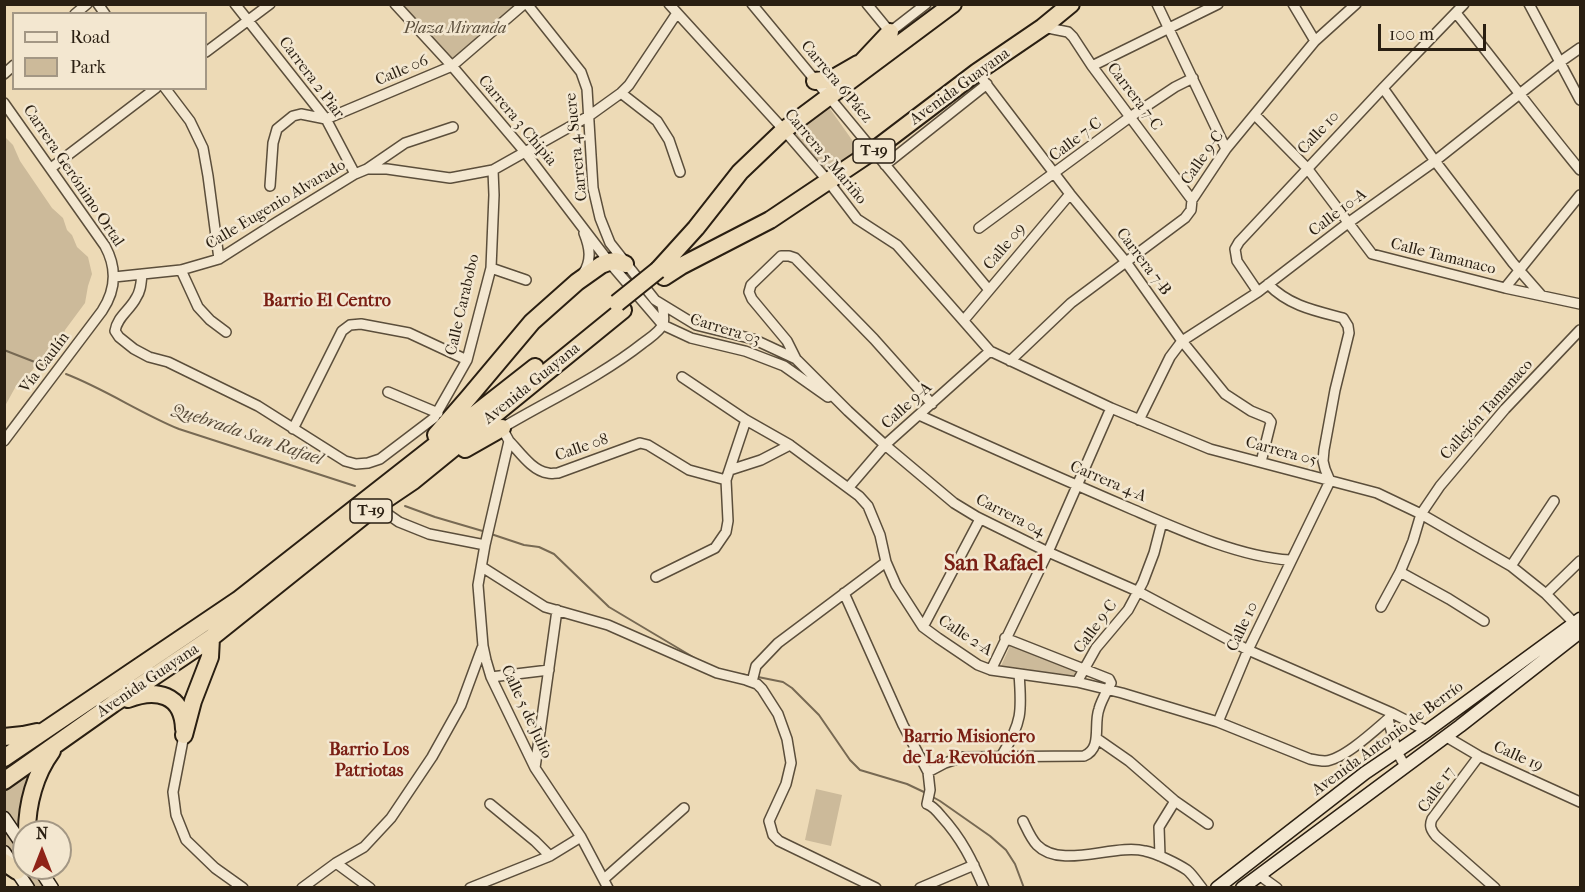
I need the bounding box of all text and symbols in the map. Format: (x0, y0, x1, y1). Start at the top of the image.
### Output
legend (12, 12, 207, 90)
scale bar (1381, 12, 1489, 50)
park label: Plaza Miranda (404, 19, 506, 39)
text: 100 m (1389, 24, 1434, 45)
text: Road (70, 27, 110, 48)
street label: Carrera 2 Piar (274, 33, 348, 123)
street label: Carrera 6 Páez (796, 37, 876, 127)
street label: Avenida Guayana (906, 44, 1014, 130)
street label: Calle 06 (373, 51, 431, 91)
text: Park (70, 57, 106, 78)
street label: Carrera 7-C (1102, 59, 1166, 135)
street label: Carrera 3 Chipia (474, 72, 560, 170)
street label: Carrera 4 Sucre (562, 92, 592, 202)
street label: Carrera Gerónimo Ortal (18, 101, 128, 251)
street label: Carrera 5 Mariño (780, 105, 870, 209)
street label: Calle 10 (1294, 107, 1344, 159)
street label: Calle 7-C (1046, 114, 1106, 166)
street label: Calle 9-C (1177, 127, 1229, 189)
road number: T-19 (853, 139, 895, 163)
street label: Calle Eugenio Alvarado (203, 156, 349, 254)
street label: Calle 10-A (1305, 185, 1371, 241)
street label: Calle 09 (980, 220, 1030, 274)
street label: Carrera 7-B (1111, 224, 1175, 300)
street label: Calle Tamanaco (1388, 235, 1498, 279)
street label: Calle Carabobo (442, 252, 484, 358)
district label: Barrio El Centro (263, 291, 391, 313)
street label: Carrera 03 (687, 310, 763, 350)
street label: Vía Caulín (16, 329, 74, 397)
street label: Avenida Guayana (480, 339, 584, 429)
street label: Callejón Tamanaco (1437, 356, 1537, 464)
street label: Calle 9-A (878, 378, 936, 434)
water label: Quebrada San Rafael (169, 399, 325, 471)
street label: Calle 08 (553, 430, 611, 466)
street label: Carrera 05 (1243, 433, 1319, 471)
street label: Carrera 4-A (1067, 457, 1149, 507)
street label: Carrera 04 (972, 490, 1048, 542)
road number: T-19 (350, 499, 392, 523)
district label: San Rafael (944, 552, 1044, 578)
street label: Calle 9-C (1070, 596, 1122, 658)
street label: Calle 10 (1223, 599, 1263, 655)
street label: Calle 2-A (934, 611, 996, 661)
street label: Avenida Guayana (93, 640, 203, 722)
street label: Calle 5 de Julio (496, 662, 556, 762)
street label: Avenida Antonio de Berrío (1309, 678, 1467, 800)
district label: Barrio Misionero de La Revolución (903, 727, 1035, 770)
street label: Calle 19 (1490, 738, 1546, 776)
district label: Barrio Los Patriotas (329, 740, 409, 783)
street label: Calle 17 (1414, 763, 1460, 817)
north arrow (12, 820, 72, 880)
text: N (36, 824, 48, 843)

